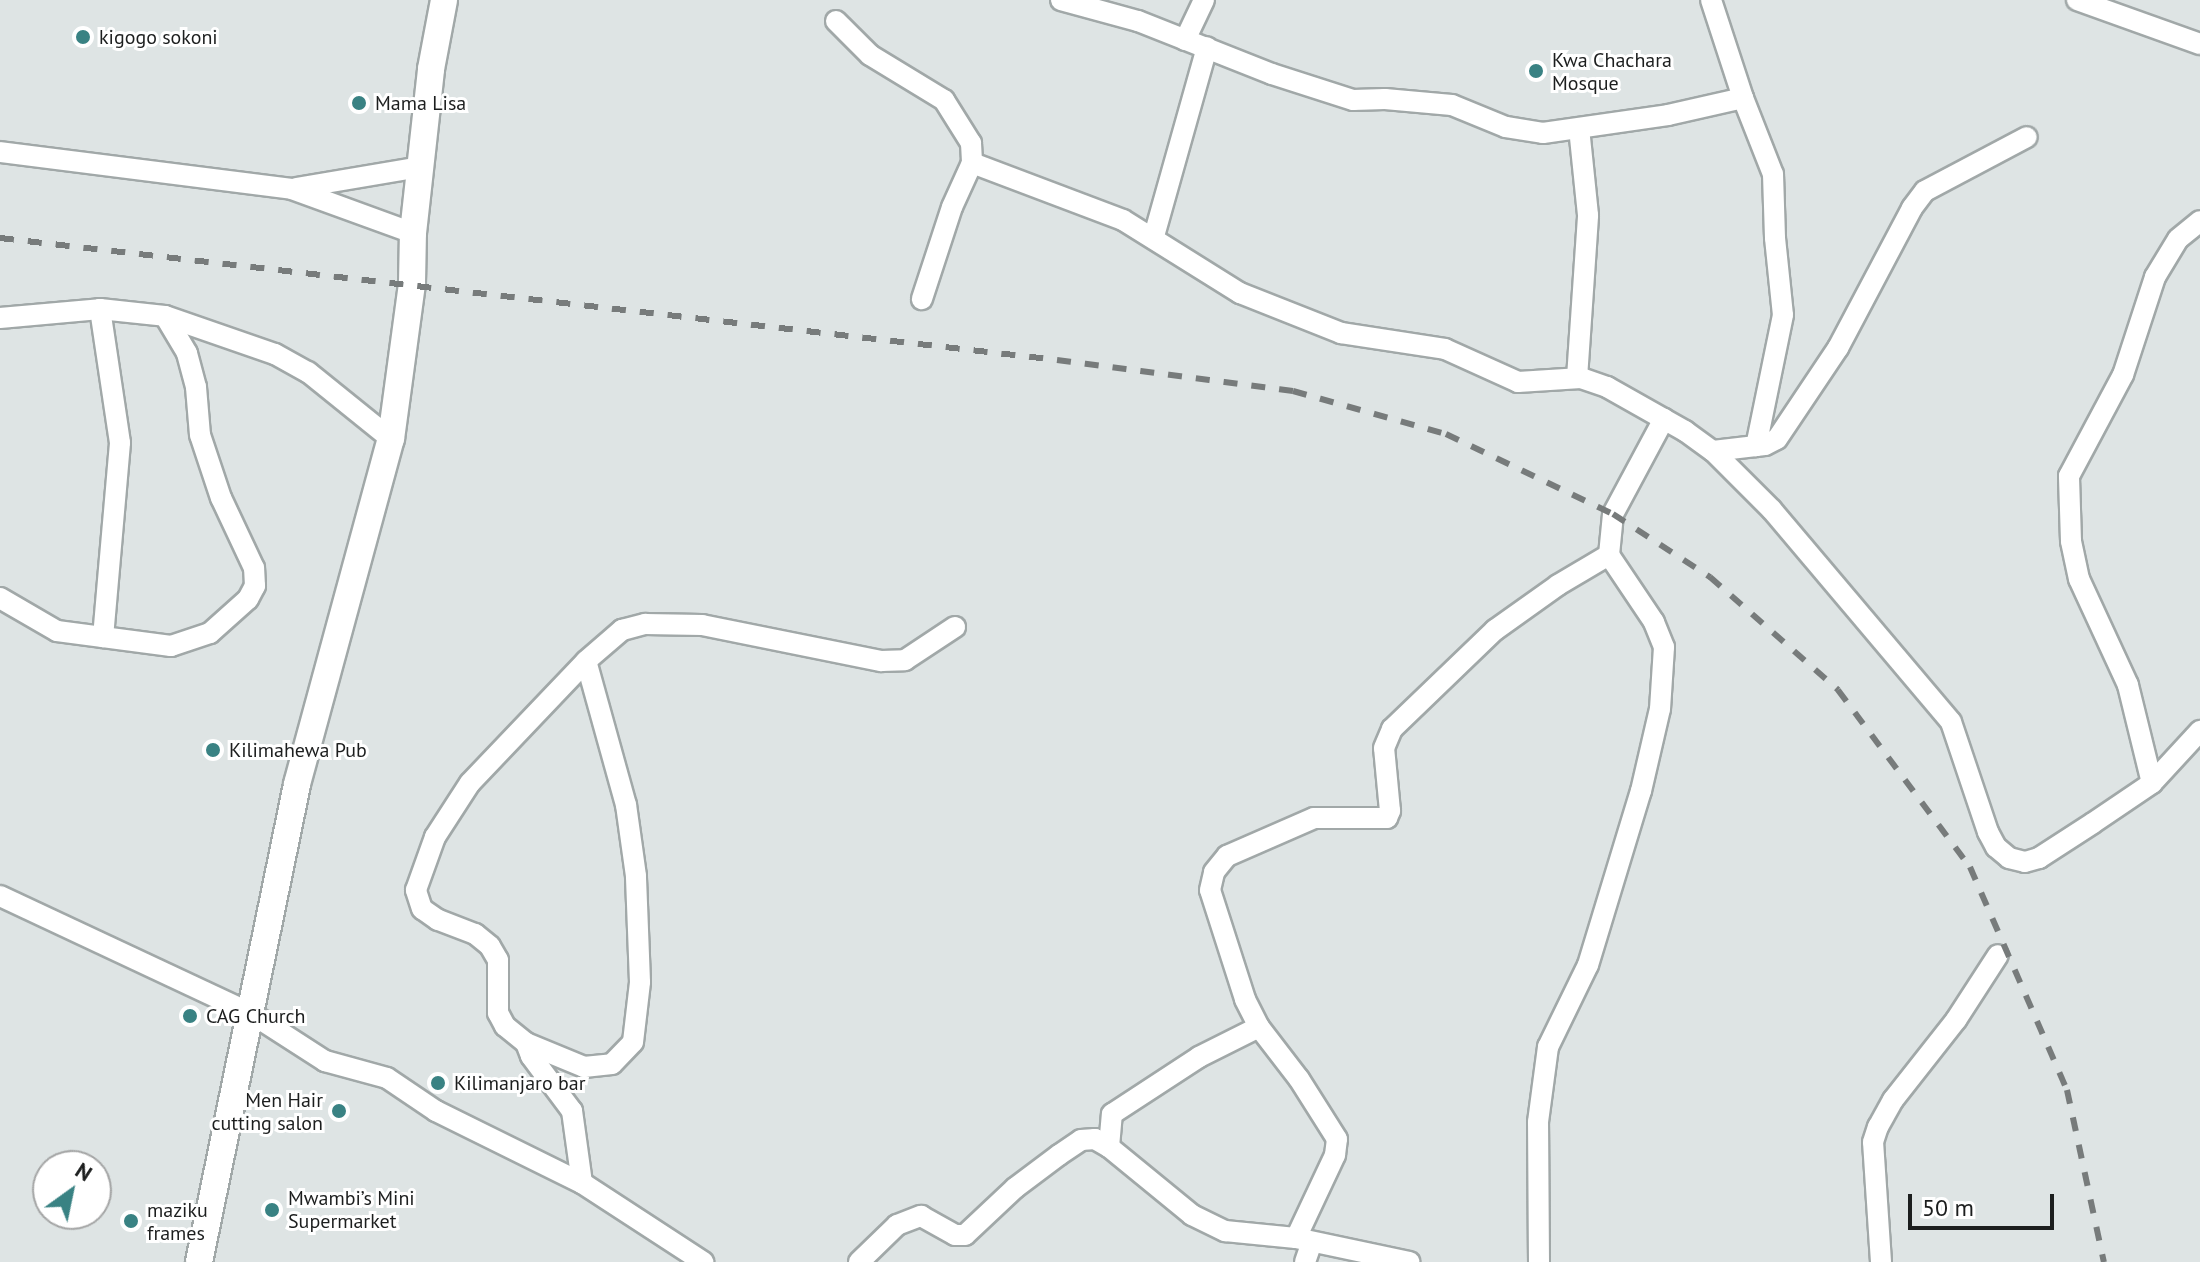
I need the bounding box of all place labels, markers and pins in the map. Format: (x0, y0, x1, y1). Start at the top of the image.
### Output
place label: kigogo sokoni (99, 25, 218, 49)
marker: kigogo sokoni (74, 28, 92, 46)
place label: Kwa Chachara Mosque (1552, 48, 1672, 95)
marker: Kwa Chachara Mosque (1527, 62, 1545, 80)
place label: Mama Lisa (375, 91, 466, 115)
marker: Mama Lisa (350, 94, 368, 112)
place label: Kilimahewa Pub (229, 738, 367, 762)
marker: Kilimahewa Pub (204, 741, 222, 759)
place label: CAG Church (206, 1004, 306, 1028)
marker: CAG Church (181, 1007, 199, 1025)
place label: Kilimanjaro bar (454, 1071, 585, 1095)
marker: Kilimanjaro bar (429, 1074, 447, 1092)
place label: Men Hair cutting salon (211, 1088, 323, 1135)
marker: Men Hair cutting salon (330, 1102, 348, 1120)
place label: Mwambi’s Mini Supermarket (288, 1186, 415, 1233)
place label: maziku frames (147, 1198, 208, 1245)
marker: Mwambi’s Mini Supermarket (263, 1201, 281, 1219)
marker: maziku frames (122, 1212, 140, 1230)

